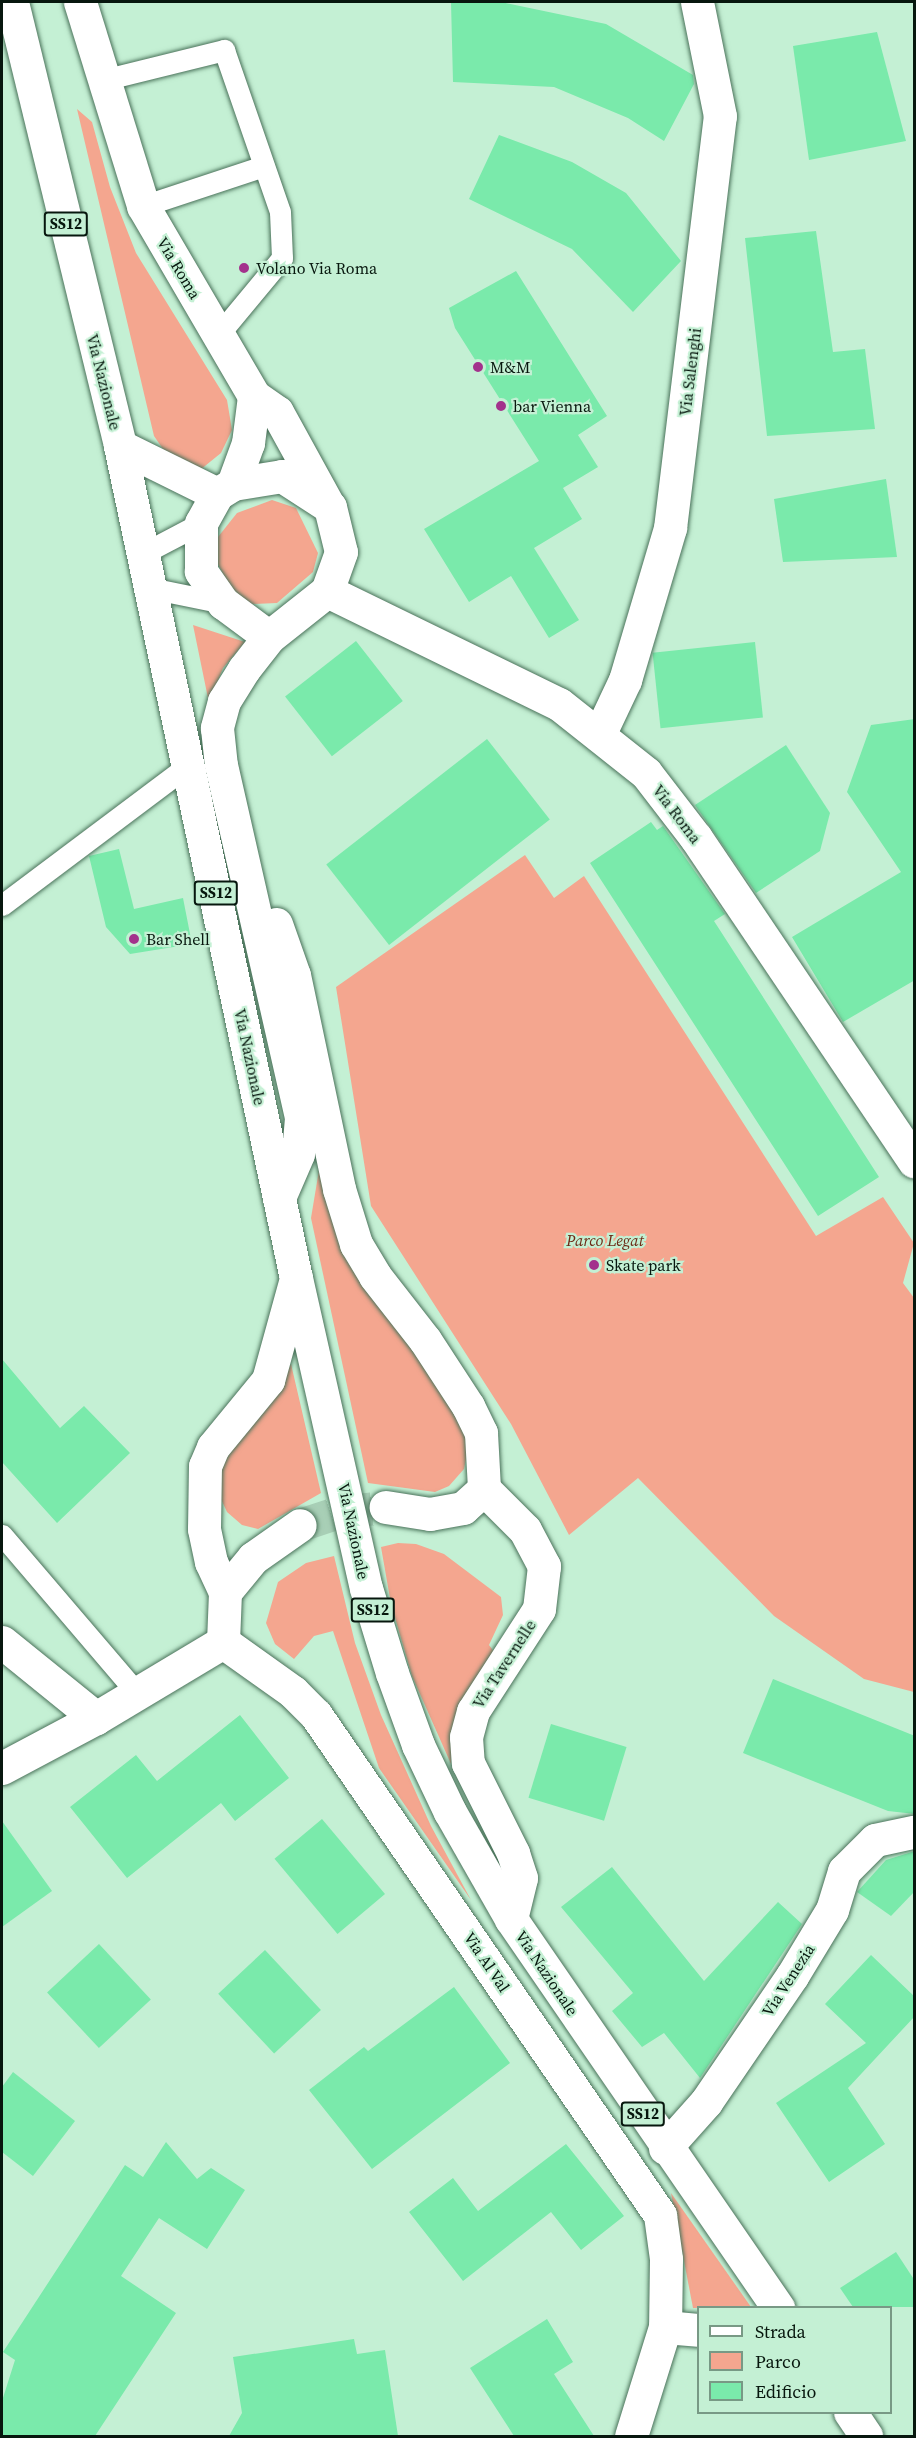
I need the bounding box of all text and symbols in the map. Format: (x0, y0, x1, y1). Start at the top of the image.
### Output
road number: SS12 (44, 212, 88, 236)
street label: Via Roma (153, 234, 205, 302)
place label: Volano Via Roma (256, 258, 378, 278)
marker: Volano Via Roma (237, 261, 251, 275)
street label: Via Salenghi (675, 327, 705, 417)
street label: Via Nazionale (83, 332, 125, 432)
place label: M&M (490, 357, 530, 377)
marker: M&M (471, 360, 485, 374)
place label: bar Vienna (513, 396, 592, 416)
marker: bar Vienna (494, 399, 508, 413)
street label: Via Roma (649, 781, 705, 847)
road number: SS12 (194, 881, 238, 905)
place label: Bar Shell (146, 929, 210, 949)
marker: Bar Shell (127, 932, 141, 946)
street label: Via Nazionale (230, 1007, 270, 1107)
park label: Parco Legat (566, 1230, 644, 1250)
place label: Skate park (606, 1255, 681, 1275)
marker: Skate park (587, 1258, 601, 1272)
street label: Via Nazionale (334, 1481, 374, 1581)
road number: SS12 (350, 1598, 395, 1622)
street label: Via Tavernelle (468, 1616, 540, 1712)
street label: Via Nazionale (512, 1927, 582, 2019)
street label: Via Al Val (460, 1928, 514, 1996)
street label: Via Venezia (757, 1940, 819, 2020)
road number: SS12 (620, 2102, 666, 2126)
legend (697, 2306, 892, 2414)
text: Strada (755, 2319, 806, 2344)
text: Parco (755, 2349, 801, 2374)
text: Edificio (755, 2379, 816, 2404)

